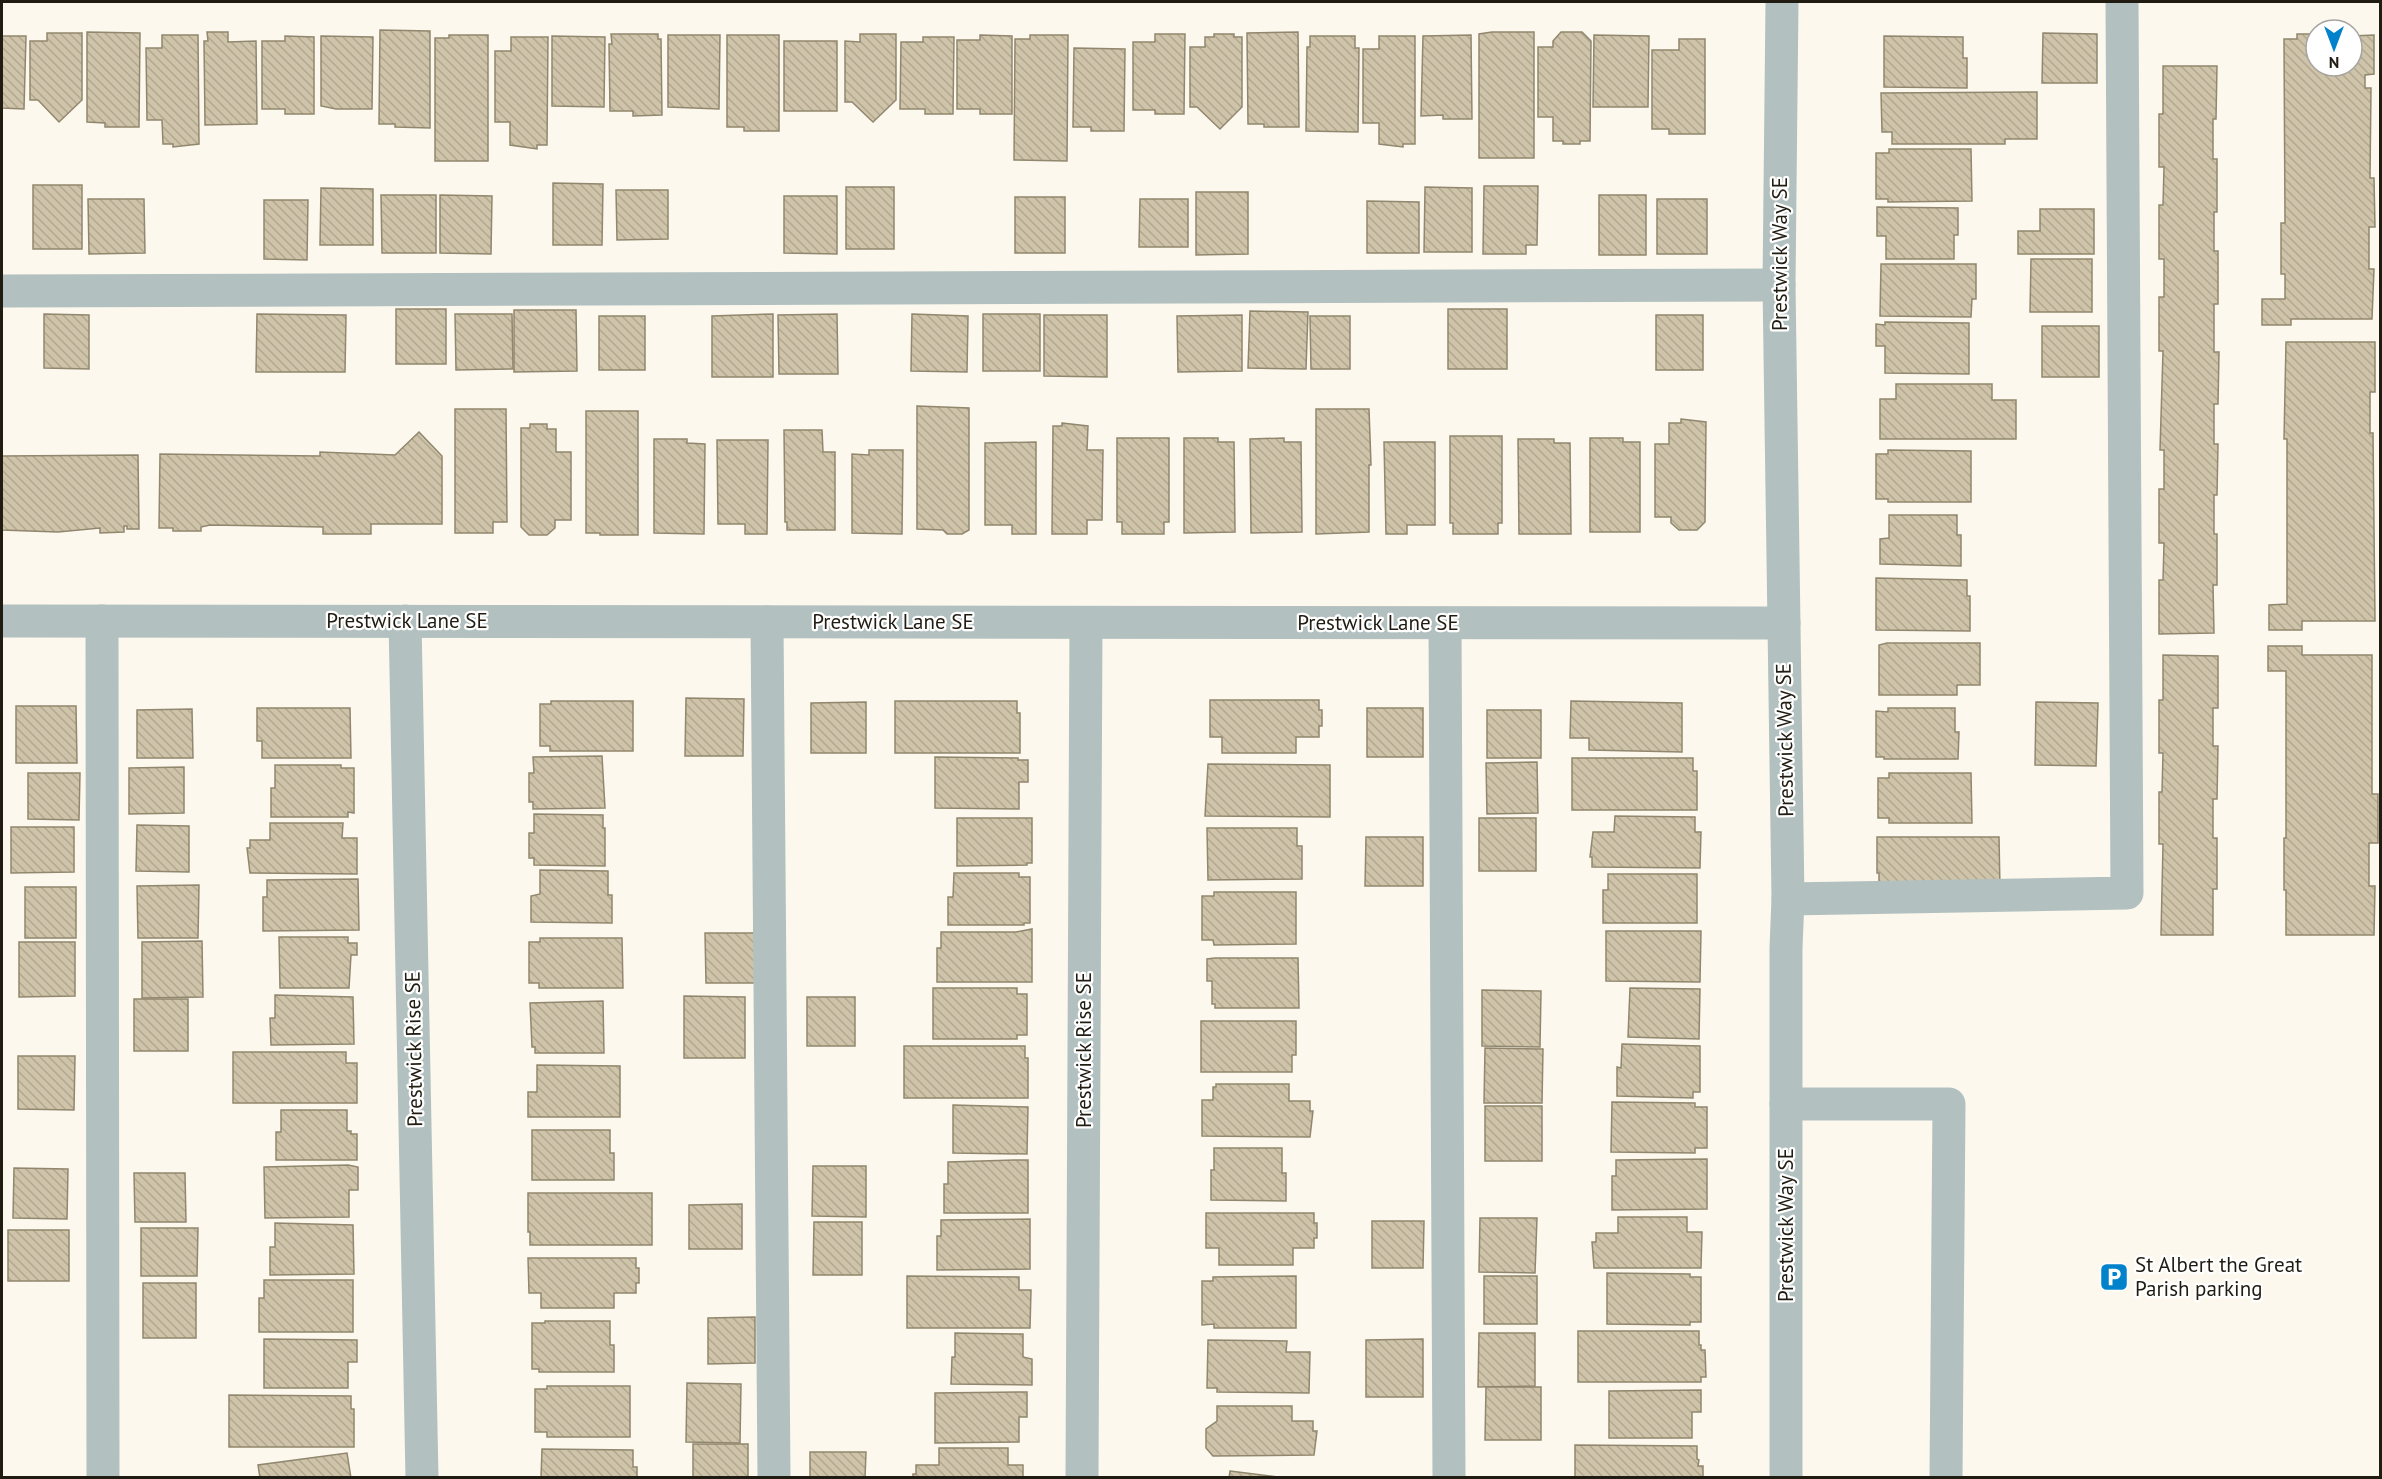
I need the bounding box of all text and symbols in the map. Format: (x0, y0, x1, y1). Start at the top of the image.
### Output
north arrow (2304, 18, 2364, 78)
text: N (2329, 53, 2339, 73)
street label: Prestwick Way SE (1766, 177, 1793, 331)
street label: Prestwick Lane SE (326, 607, 488, 634)
street label: Prestwick Lane SE (812, 608, 974, 635)
street label: Prestwick Lane SE (1297, 609, 1459, 636)
street label: Prestwick Way SE (1770, 663, 1799, 817)
street label: Prestwick Rise SE (399, 971, 428, 1127)
street label: Prestwick Rise SE (1070, 972, 1097, 1128)
street label: Prestwick Way SE (1772, 1148, 1799, 1302)
place label: St Albert the Great Parish parking (2135, 1251, 2302, 1302)
parking icon: St Albert the Great Parish parking (2098, 1261, 2130, 1293)

